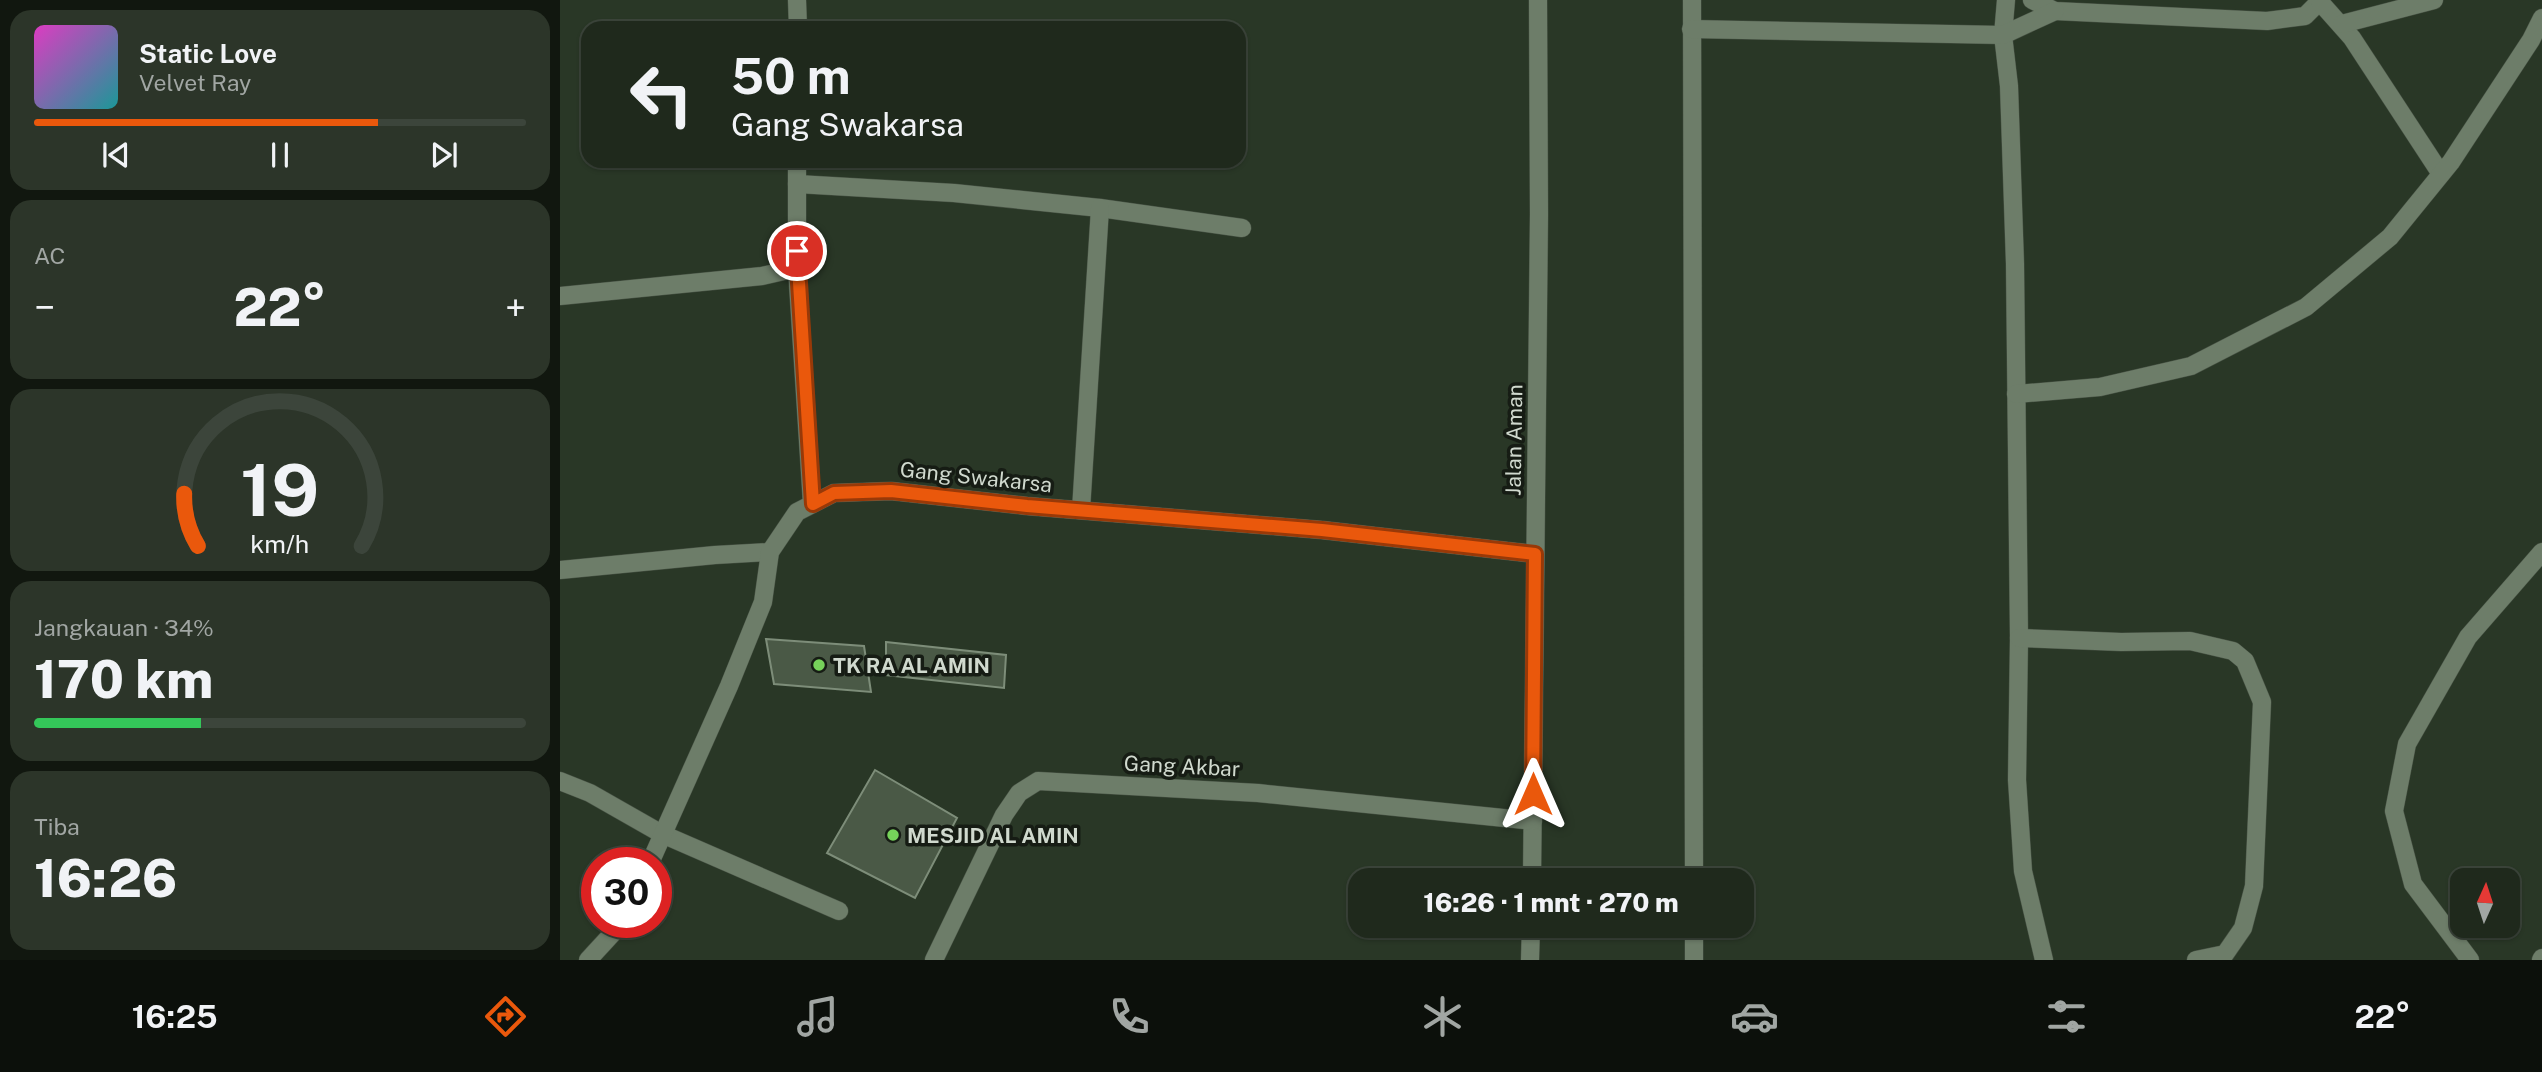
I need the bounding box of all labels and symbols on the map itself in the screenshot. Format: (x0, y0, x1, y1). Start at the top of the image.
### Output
pin (767, 221, 827, 281)
street label: Jalan Aman (1501, 384, 1527, 496)
street label: Gang Swakarsa (899, 457, 1053, 497)
place label: TK RA AL AMIN (833, 653, 990, 678)
marker: TK RA AL AMIN (811, 657, 827, 673)
street label: Gang Akbar (1123, 750, 1241, 782)
position arrow (1496, 757, 1570, 831)
place label: MESJID AL AMIN (907, 823, 1079, 848)
marker: MESJID AL AMIN (885, 827, 901, 843)
speed limit sign: 30 (581, 847, 672, 938)
north arrow (2450, 868, 2520, 938)

